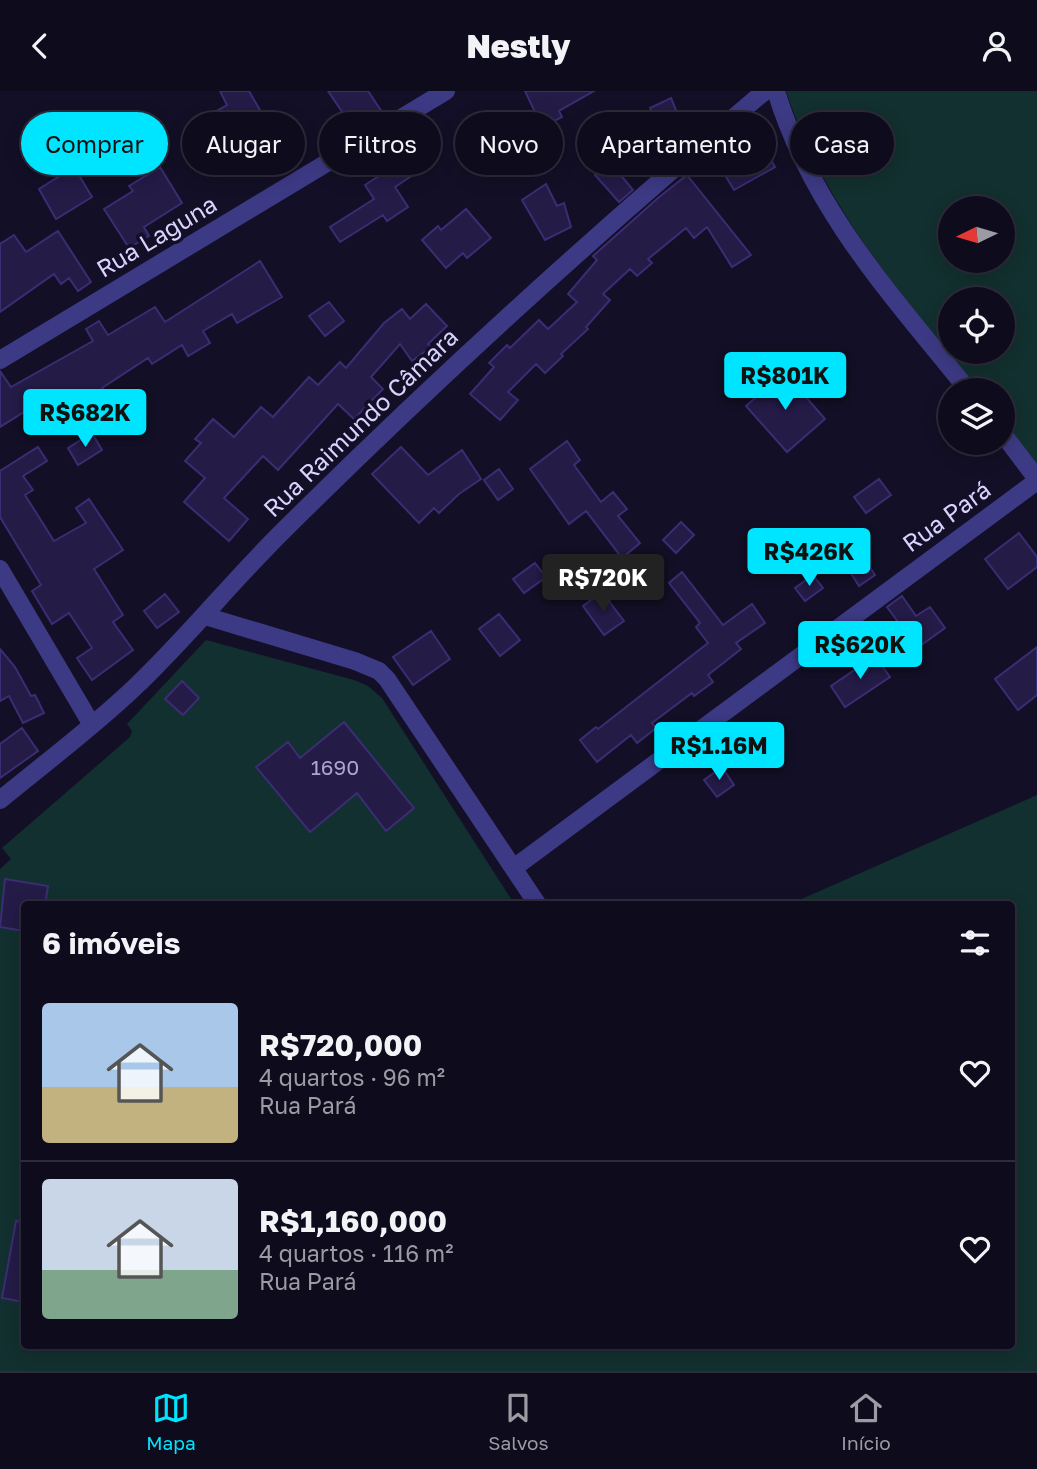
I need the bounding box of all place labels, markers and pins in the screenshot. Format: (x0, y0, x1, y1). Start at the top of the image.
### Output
pin: R$801K (728, 353, 842, 412)
pin: R$682K (28, 389, 142, 449)
pin: R$426K (752, 529, 866, 588)
pin: R$720K (546, 554, 660, 614)
pin: R$620K (803, 621, 917, 681)
pin: R$1.16M (654, 723, 784, 782)

